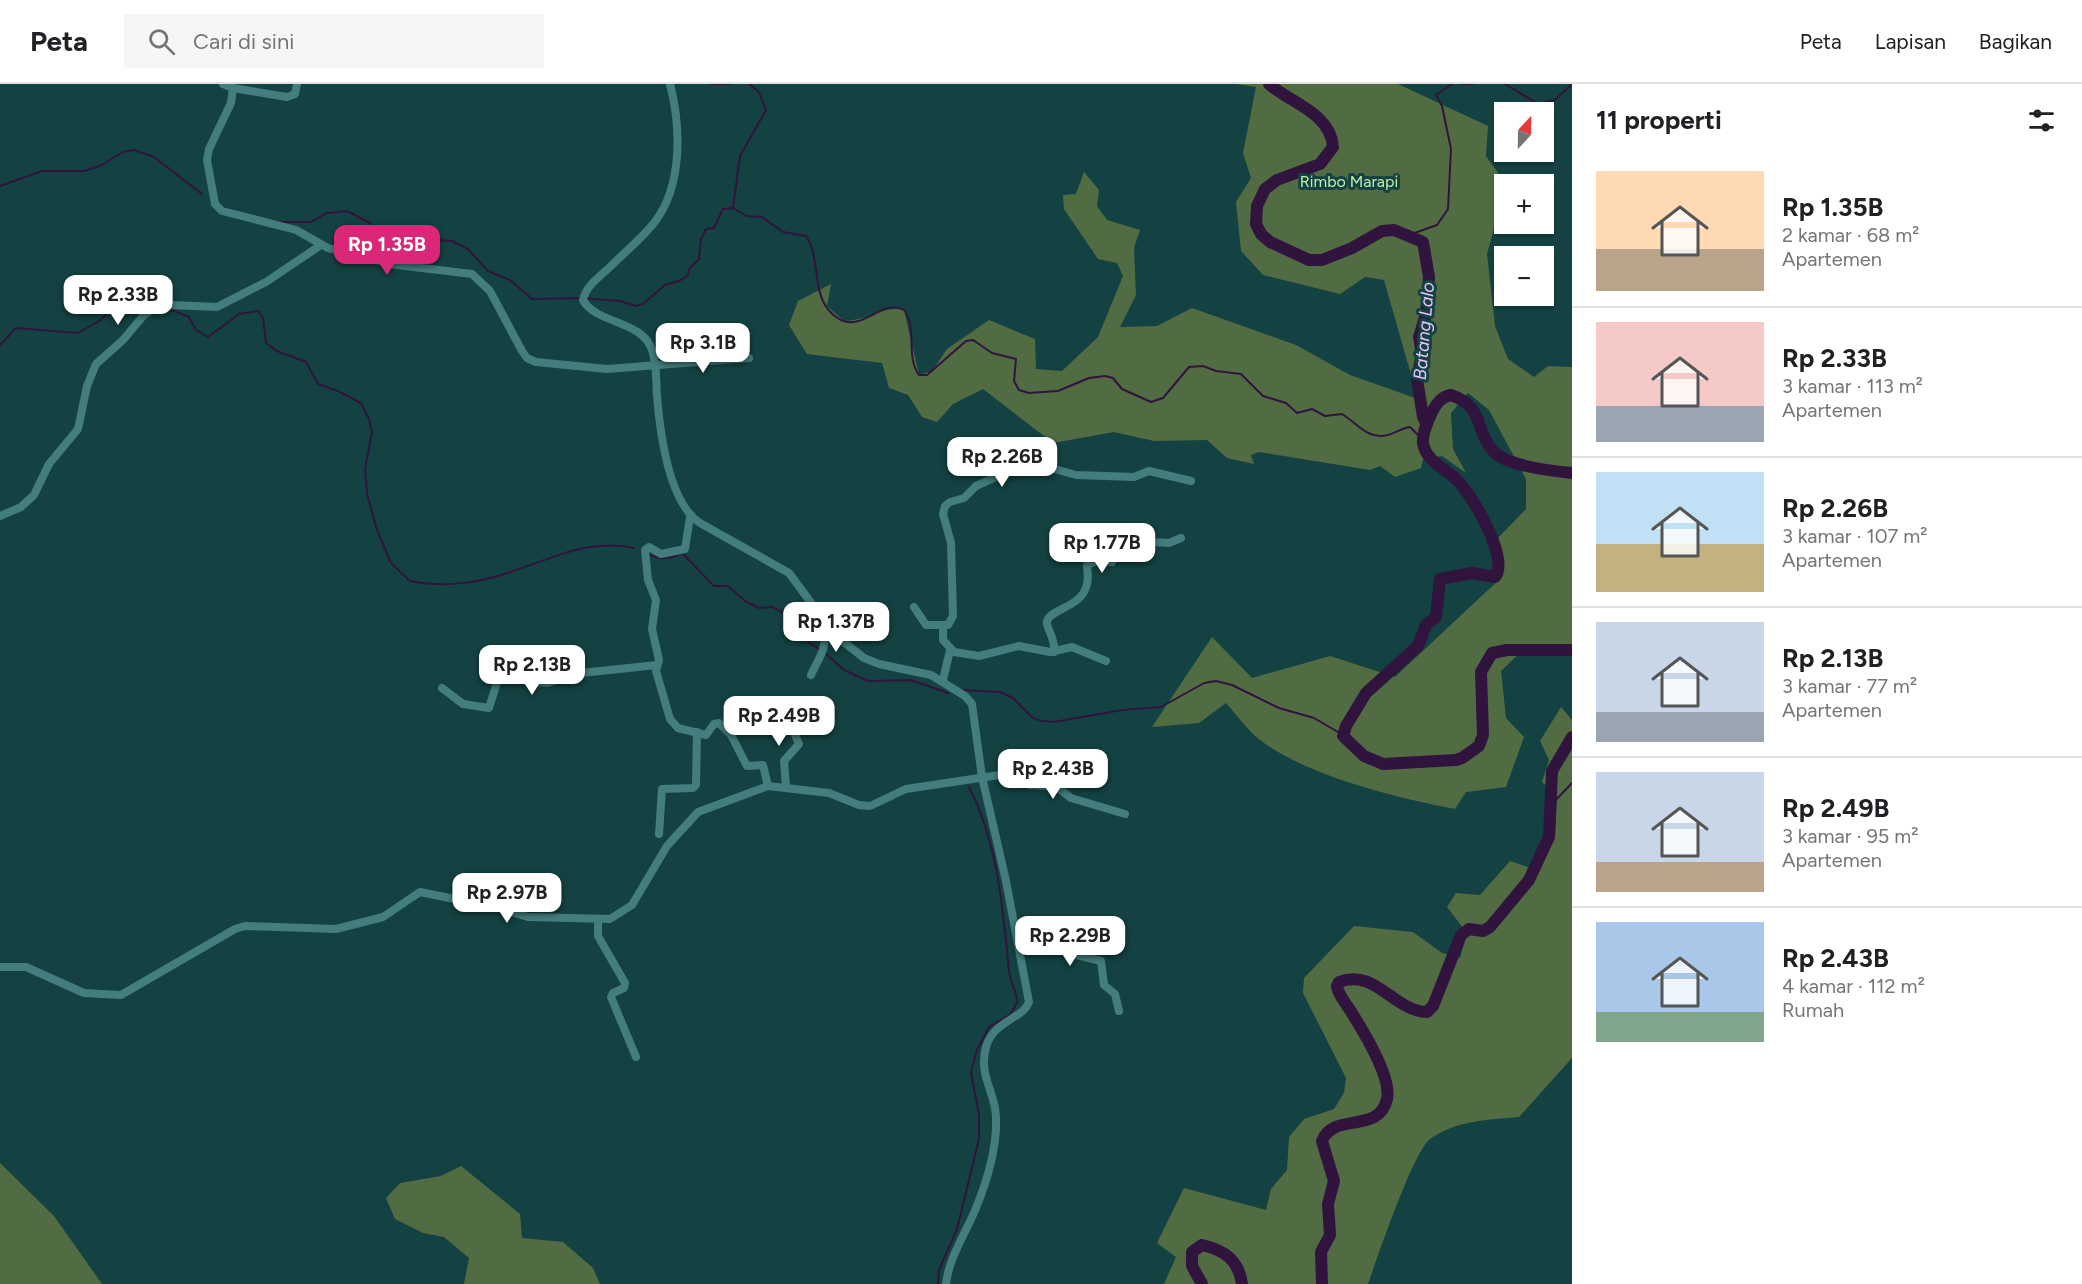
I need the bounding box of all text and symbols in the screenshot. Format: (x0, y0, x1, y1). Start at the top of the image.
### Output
search box (124, 14, 544, 68)
text: Peta (30, 24, 88, 58)
icon: search (145, 25, 178, 58)
text: Cari di sini (193, 28, 294, 55)
text: Peta (1800, 29, 1842, 54)
text: Lapisan (1875, 29, 1946, 54)
text: Bagikan (1979, 29, 2052, 54)
north arrow (1494, 102, 1554, 162)
map controls (1494, 102, 1554, 306)
text: 11 properti (1596, 104, 1722, 136)
icon: filters (2025, 104, 2058, 137)
park label: Rimbo Marapi (1300, 172, 1398, 191)
button: + (1494, 174, 1554, 234)
text: Rp 1.35B (1782, 191, 1883, 223)
icon: home (1644, 195, 1716, 267)
text: 2 kamar · 68 m² (1782, 223, 1920, 247)
pin: Rp 1.35B (325, 225, 449, 276)
text: Rp 1.35B (348, 232, 426, 256)
button: − (1494, 246, 1554, 306)
text: Apartemen (1782, 247, 1882, 271)
pin: Rp 2.33B (56, 275, 180, 326)
water label: Batang Lalo (1409, 281, 1439, 381)
text: Rp 2.33B (78, 282, 158, 306)
pin: Rp 3.1B (648, 323, 758, 374)
text: Rp 3.1B (670, 330, 736, 354)
text: Rp 2.33B (1782, 342, 1887, 374)
icon: home (1644, 346, 1716, 418)
text: 3 kamar · 113 m² (1782, 374, 1923, 398)
text: Apartemen (1782, 398, 1882, 422)
pin: Rp 2.26B (940, 437, 1064, 488)
text: Rp 2.26B (961, 444, 1043, 468)
text: Rp 2.26B (1782, 492, 1888, 524)
icon: home (1644, 496, 1716, 568)
pin: Rp 1.77B (1040, 523, 1164, 574)
text: 3 kamar · 107 m² (1782, 524, 1927, 548)
text: Rp 1.77B (1063, 530, 1141, 554)
text: Apartemen (1782, 548, 1882, 572)
pin: Rp 1.37B (774, 602, 898, 653)
text: Rp 1.37B (797, 609, 875, 633)
text: Rp 2.13B (1782, 642, 1883, 674)
pin: Rp 2.13B (470, 645, 594, 696)
icon: home (1644, 646, 1716, 718)
text: Rp 2.13B (493, 652, 571, 676)
text: 3 kamar · 77 m² (1782, 674, 1917, 698)
pin: Rp 2.49B (717, 696, 841, 747)
text: Apartemen (1782, 698, 1882, 722)
text: Rp 2.49B (738, 703, 820, 727)
pin: Rp 2.43B (991, 749, 1115, 800)
text: Rp 2.43B (1012, 756, 1094, 780)
text: Rp 2.49B (1782, 792, 1890, 824)
icon: home (1644, 796, 1716, 868)
text: 3 kamar · 95 m² (1782, 824, 1918, 848)
text: Apartemen (1782, 848, 1882, 872)
pin: Rp 2.97B (445, 873, 569, 924)
text: Rp 2.97B (466, 880, 548, 904)
pin: Rp 2.29B (1008, 916, 1132, 967)
text: Rp 2.29B (1029, 923, 1111, 947)
text: Rp 2.43B (1782, 942, 1889, 974)
icon: home (1644, 946, 1716, 1018)
text: 4 kamar · 112 m² (1782, 974, 1925, 998)
text: Rumah (1782, 998, 1844, 1022)

